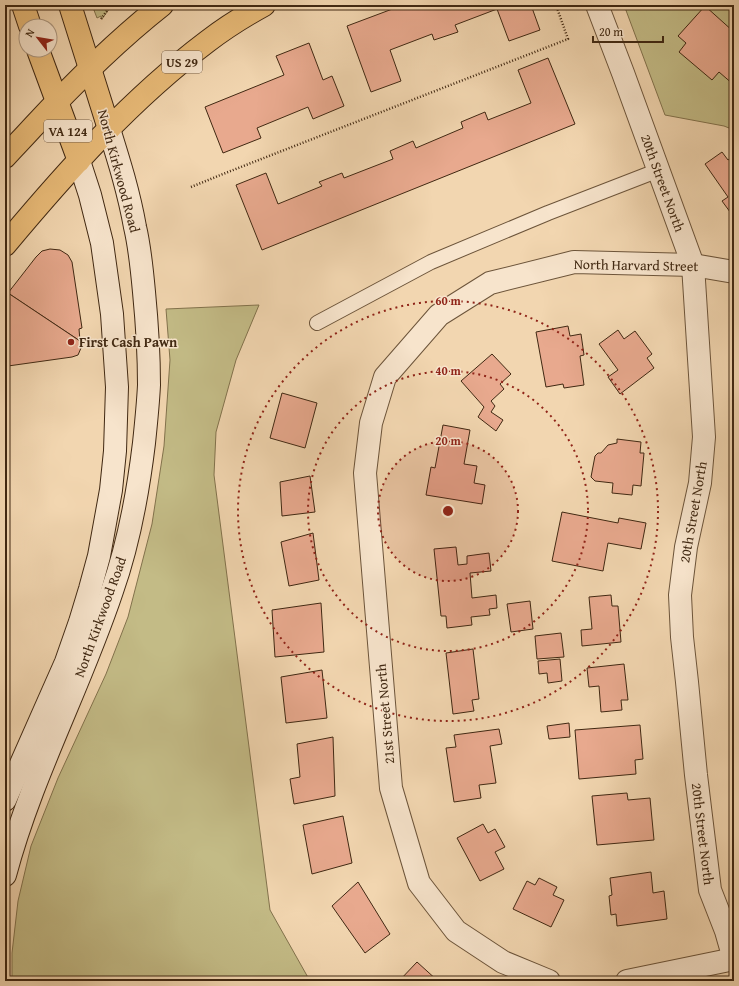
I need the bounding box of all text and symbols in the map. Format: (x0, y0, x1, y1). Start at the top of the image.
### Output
north arrow (18, 18, 58, 58)
scale bar (593, 18, 663, 44)
text: 20 m (599, 23, 623, 40)
text: N (21, 25, 39, 40)
road number: US 29 (162, 51, 202, 73)
street label: North Kirkwood Road (93, 107, 145, 235)
road number: VA 124 (44, 120, 92, 142)
street label: 20th Street North (636, 131, 690, 235)
street label: North Harvard Street (574, 254, 698, 276)
text: 60 m (435, 292, 461, 309)
place label: First Cash Pawn (79, 332, 178, 352)
marker: First Cash Pawn (66, 337, 76, 347)
text: 40 m (435, 362, 461, 379)
text: 20 m (435, 432, 461, 449)
street label: 20th Street North (674, 460, 712, 564)
centre of rings (441, 504, 455, 518)
street label: North Kirkwood Road (69, 553, 131, 680)
street label: 21st Street North (371, 663, 399, 765)
street label: 20th Street North (687, 782, 719, 886)

